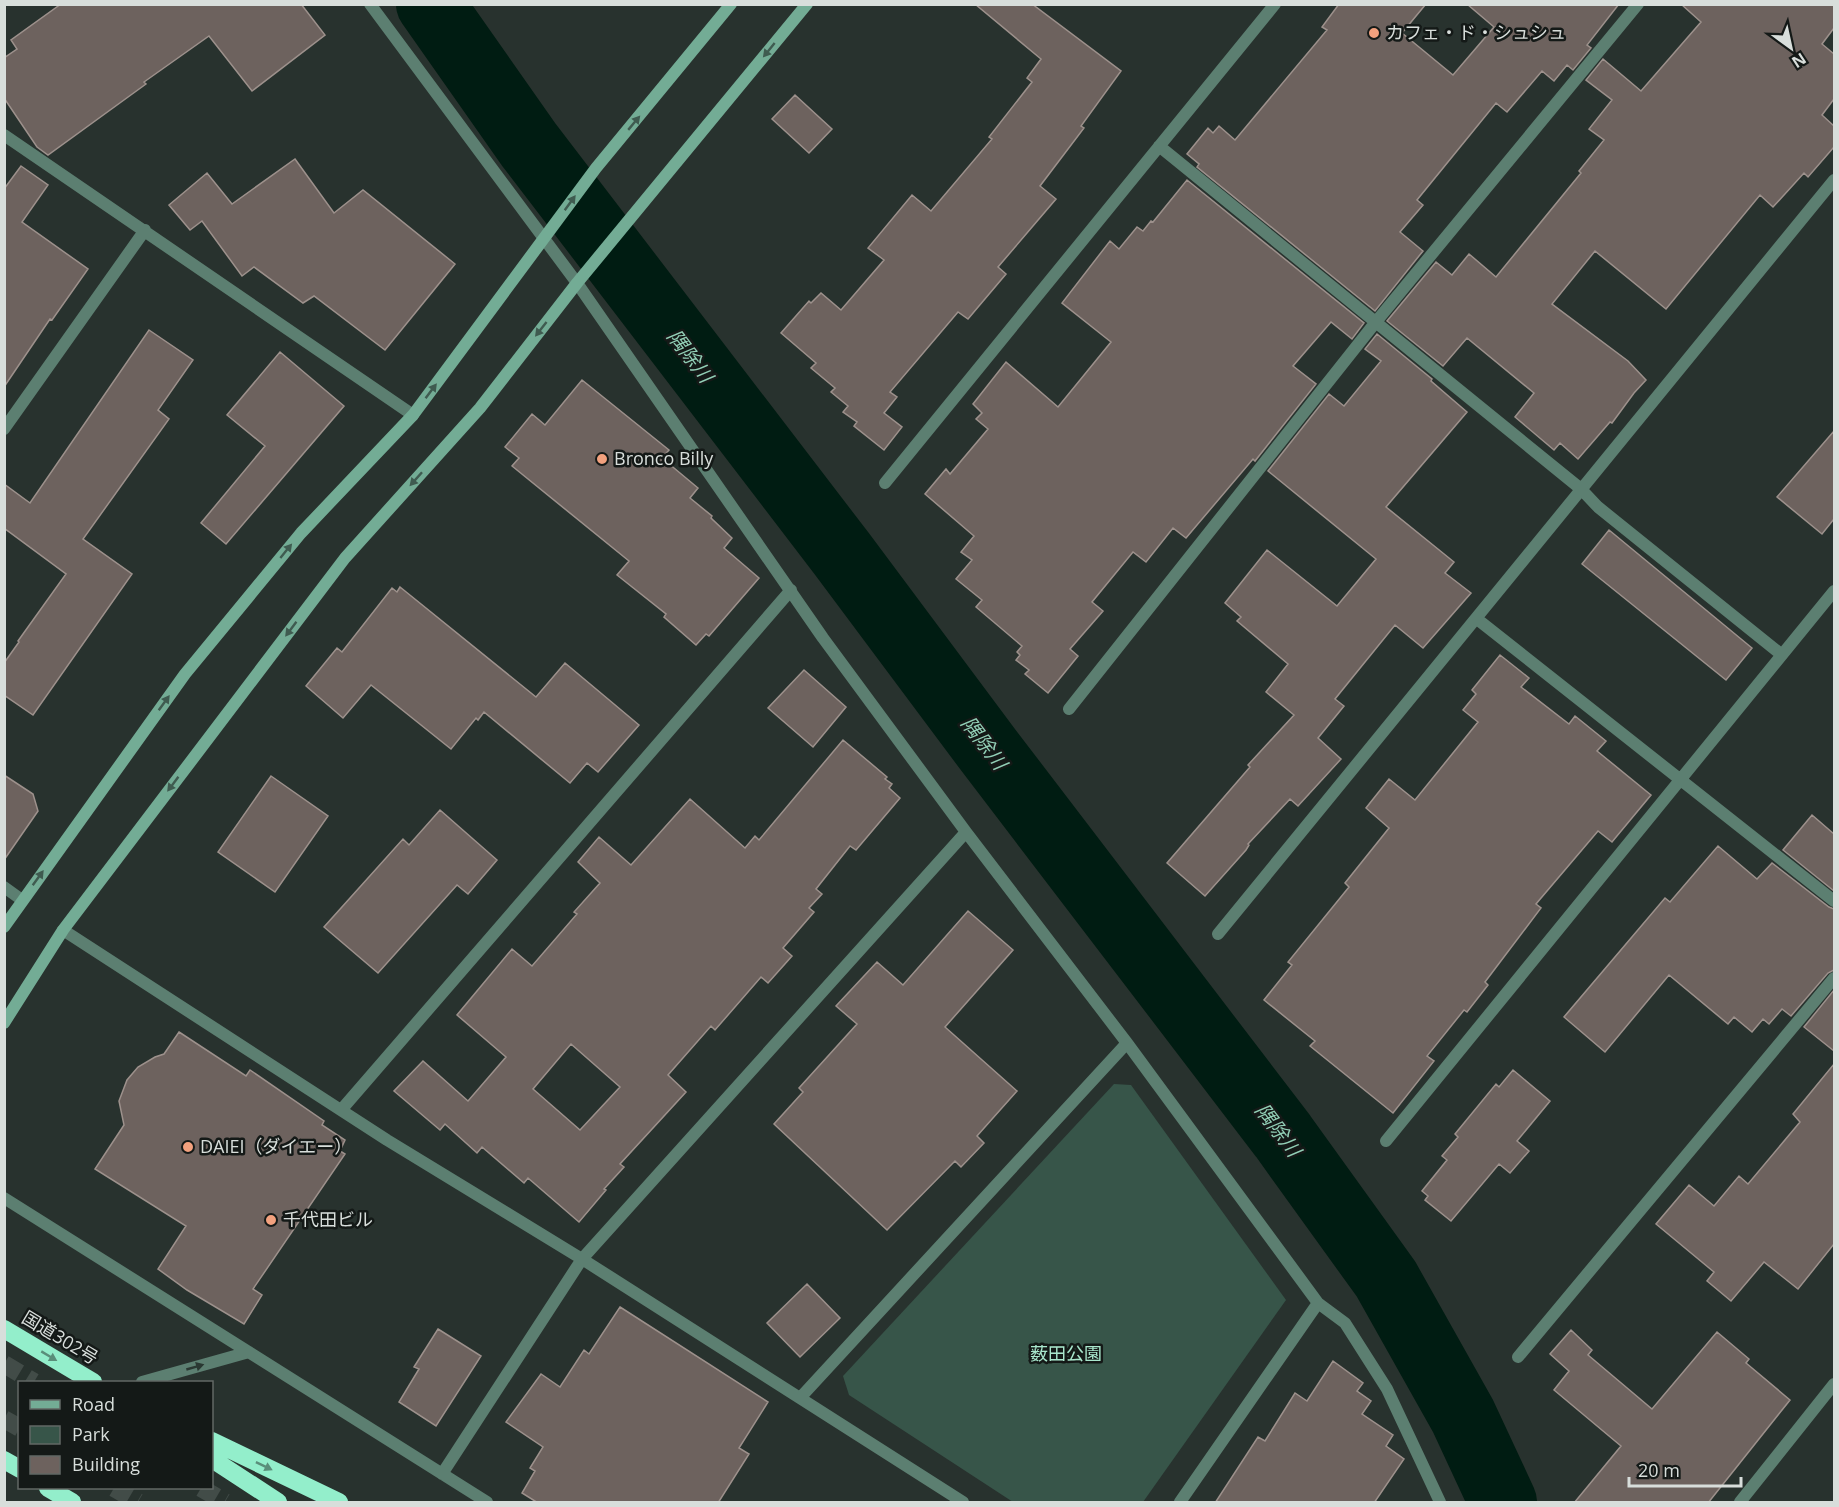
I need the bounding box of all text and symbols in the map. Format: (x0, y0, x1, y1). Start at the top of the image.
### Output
north arrow (1761, 18, 1821, 78)
place label: カフェ・ド・シュシュ (1386, 20, 1566, 44)
marker: カフェ・ド・シュシュ (1367, 26, 1381, 40)
one-way arrow (763, 42, 776, 58)
text: N (1788, 48, 1811, 73)
one-way arrow (627, 115, 639, 130)
one-way arrow (564, 196, 576, 212)
one-way arrow (536, 322, 548, 337)
water label: 隅除川 (662, 324, 720, 389)
one-way arrow (425, 384, 437, 400)
place label: Bronco Billy (614, 446, 714, 470)
marker: Bronco Billy (595, 452, 609, 466)
one-way arrow (410, 471, 423, 486)
one-way arrow (279, 544, 292, 559)
one-way arrow (286, 621, 298, 636)
one-way arrow (158, 696, 170, 712)
water label: 隅除川 (956, 711, 1014, 776)
one-way arrow (167, 776, 180, 792)
one-way arrow (32, 871, 44, 887)
water label: 隅除川 (1250, 1098, 1308, 1163)
place label: DAIEI（ダイエー） (200, 1134, 352, 1158)
marker: DAIEI（ダイエー） (181, 1140, 195, 1154)
place label: 千代田ビル (283, 1207, 373, 1231)
marker: 千代田ビル (264, 1213, 278, 1227)
street label: 国道302号 (18, 1305, 103, 1369)
park label: 薮田公園 (1030, 1341, 1102, 1365)
one-way arrow (41, 1350, 57, 1361)
one-way arrow (186, 1362, 204, 1372)
legend (18, 1381, 213, 1489)
text: Road (72, 1392, 115, 1416)
text: Park (72, 1422, 110, 1446)
scale bar (1629, 1450, 1742, 1488)
text: Building (72, 1452, 140, 1476)
text: 20 m (1638, 1458, 1680, 1482)
one-way arrow (256, 1462, 273, 1471)

